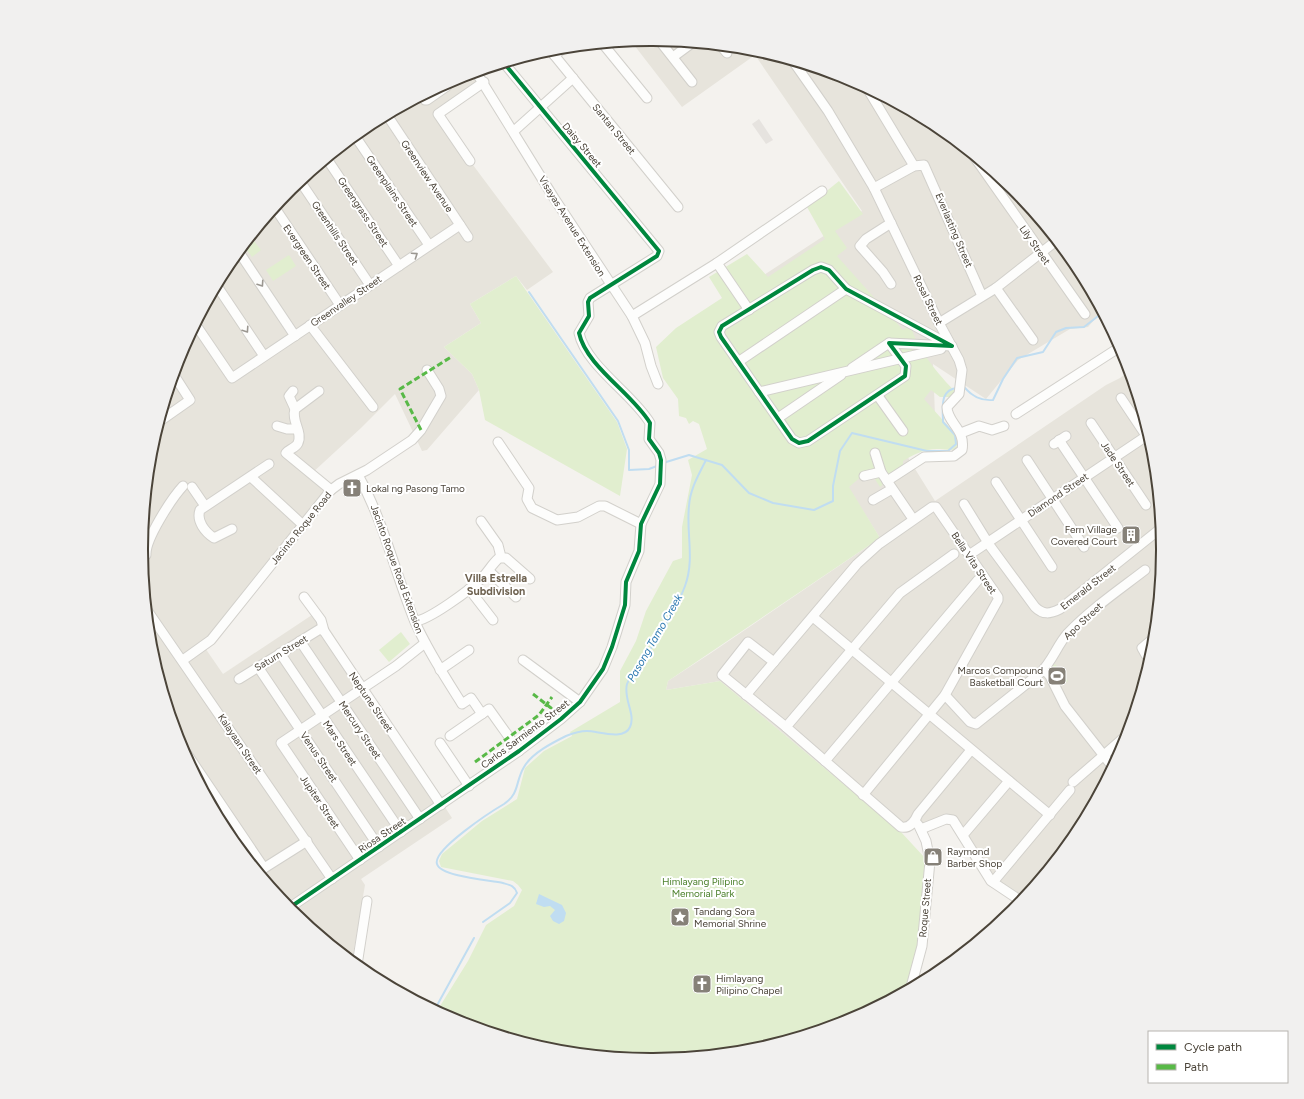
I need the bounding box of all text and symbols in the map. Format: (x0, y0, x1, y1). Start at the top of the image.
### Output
street label: Santan Street (590, 101, 639, 157)
street label: Daisy Street (559, 120, 605, 170)
street label: Greenview Avenue (398, 137, 456, 215)
street label: Greenplains Street (363, 153, 421, 230)
street label: Visayas Avenue Extension (536, 173, 609, 279)
street label: Greengrass Street (335, 175, 391, 250)
street label: Everlasting Street (932, 191, 976, 269)
street label: Greenhills Street (309, 198, 361, 268)
street label: Evergreen Street (280, 222, 334, 292)
street label: Lily Street (1017, 223, 1053, 268)
one-way arrow (411, 252, 418, 260)
street label: Greenvalley Street (308, 272, 384, 330)
street label: Rosal Street (910, 273, 946, 328)
one-way arrow (256, 280, 263, 287)
one-way arrow (241, 326, 249, 333)
street label: Jade Street (1098, 439, 1138, 489)
street label: Diamond Street (1025, 470, 1091, 520)
church icon: Lokal ng Pasong Tamo (341, 477, 363, 499)
place label: Lokal ng Pasong Tamo (366, 482, 465, 495)
street label: Jacinto Roque Road (268, 489, 334, 567)
street label: Jacinto Roque Road Extension (368, 503, 427, 636)
place label: Fern Village Covered Court (1051, 523, 1118, 548)
building icon: Fern Village Covered Court (1120, 524, 1142, 546)
street label: Bella Vita Street (948, 529, 1000, 597)
street label: Emerald Street (1058, 561, 1119, 613)
district label: Villa Estrella Subdivision (465, 572, 527, 598)
water label: Pasong Tamo Creek (625, 591, 686, 684)
street label: Apo Street (1061, 599, 1105, 642)
street label: Saturn Street (252, 632, 310, 674)
place label: Marcos Compound Basketball Court (957, 664, 1043, 689)
sports icon: Marcos Compound Basketball Court (1046, 665, 1068, 687)
street label: Neptune Street (346, 669, 396, 735)
street label: Carlos Sarmiento Street (478, 696, 572, 771)
street label: Mercury Street (336, 698, 384, 762)
street label: Kalayaan Street (215, 711, 265, 777)
street label: Mars Street (320, 718, 360, 768)
street label: Venus Street (297, 729, 341, 785)
street label: Jupiter Street (297, 773, 343, 832)
street label: Riosa Street (356, 814, 408, 856)
place label: Raymond Barber Shop (947, 845, 1002, 870)
shop icon: Raymond Barber Shop (922, 846, 944, 868)
park label: Himlayang Pilipino Memorial Park (662, 875, 744, 900)
street label: Roque Street (916, 878, 934, 938)
place label: Tandang Sora Memorial Shrine (694, 905, 767, 930)
place icon: Tandang Sora Memorial Shrine (669, 906, 691, 928)
place label: Himlayang Pilipino Chapel (716, 972, 782, 997)
church icon: Himlayang Pilipino Chapel (691, 973, 713, 995)
legend (1148, 1031, 1288, 1083)
text: Cycle path (1184, 1040, 1242, 1054)
text: Path (1184, 1060, 1208, 1074)

